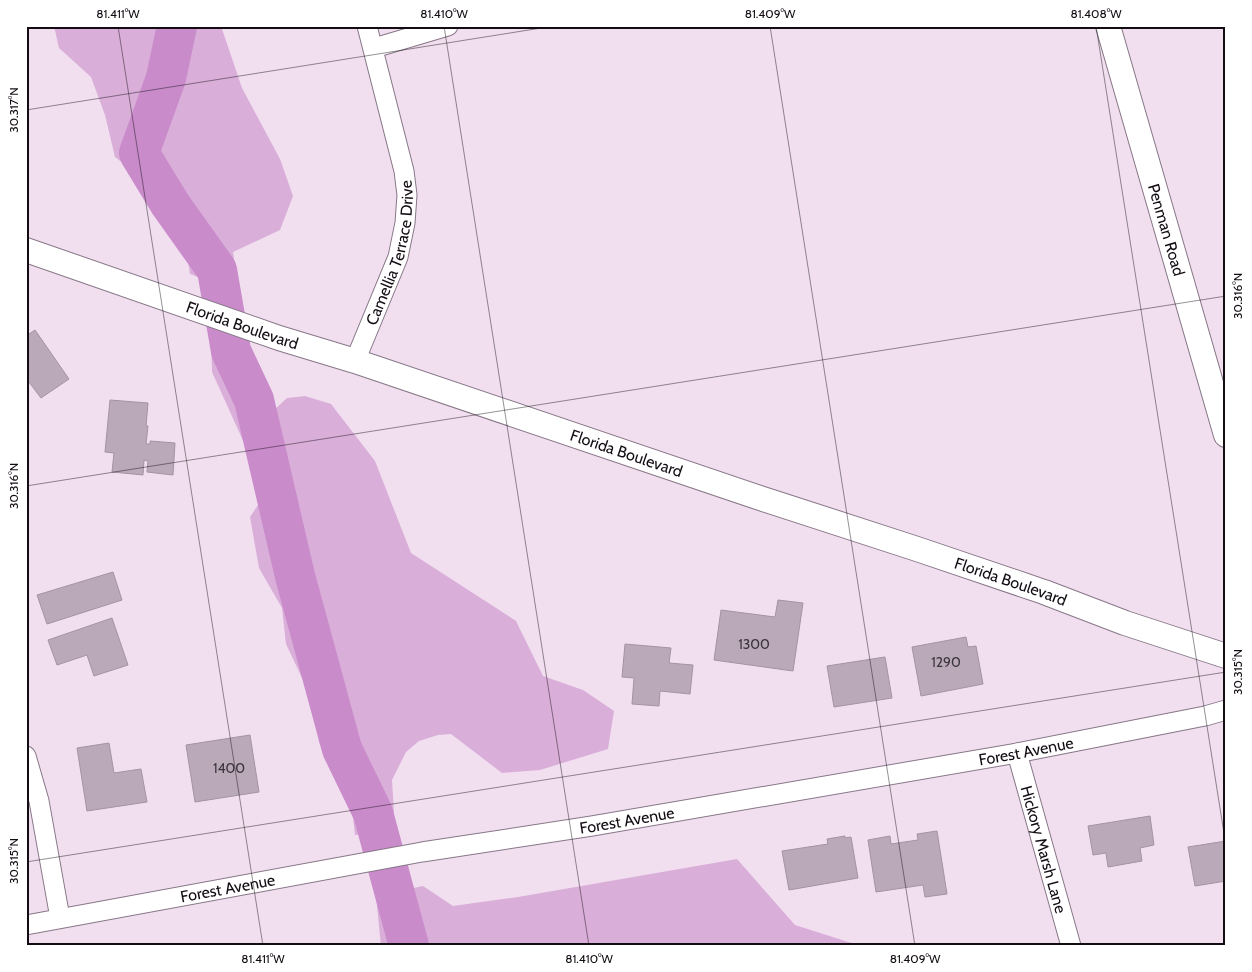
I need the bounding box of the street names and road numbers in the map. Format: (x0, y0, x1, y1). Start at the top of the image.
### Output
street label: Camellia Terrace Drive (361, 179, 417, 328)
street label: Penman Road (1144, 181, 1189, 278)
street label: Florida Boulevard (184, 297, 301, 353)
street label: Florida Boulevard (568, 425, 685, 481)
street label: Florida Boulevard (952, 553, 1070, 609)
street label: Forest Avenue (977, 733, 1075, 769)
street label: Hickory Marsh Lane (1017, 783, 1071, 915)
street label: Forest Avenue (578, 803, 676, 837)
street label: Forest Avenue (179, 870, 277, 906)

